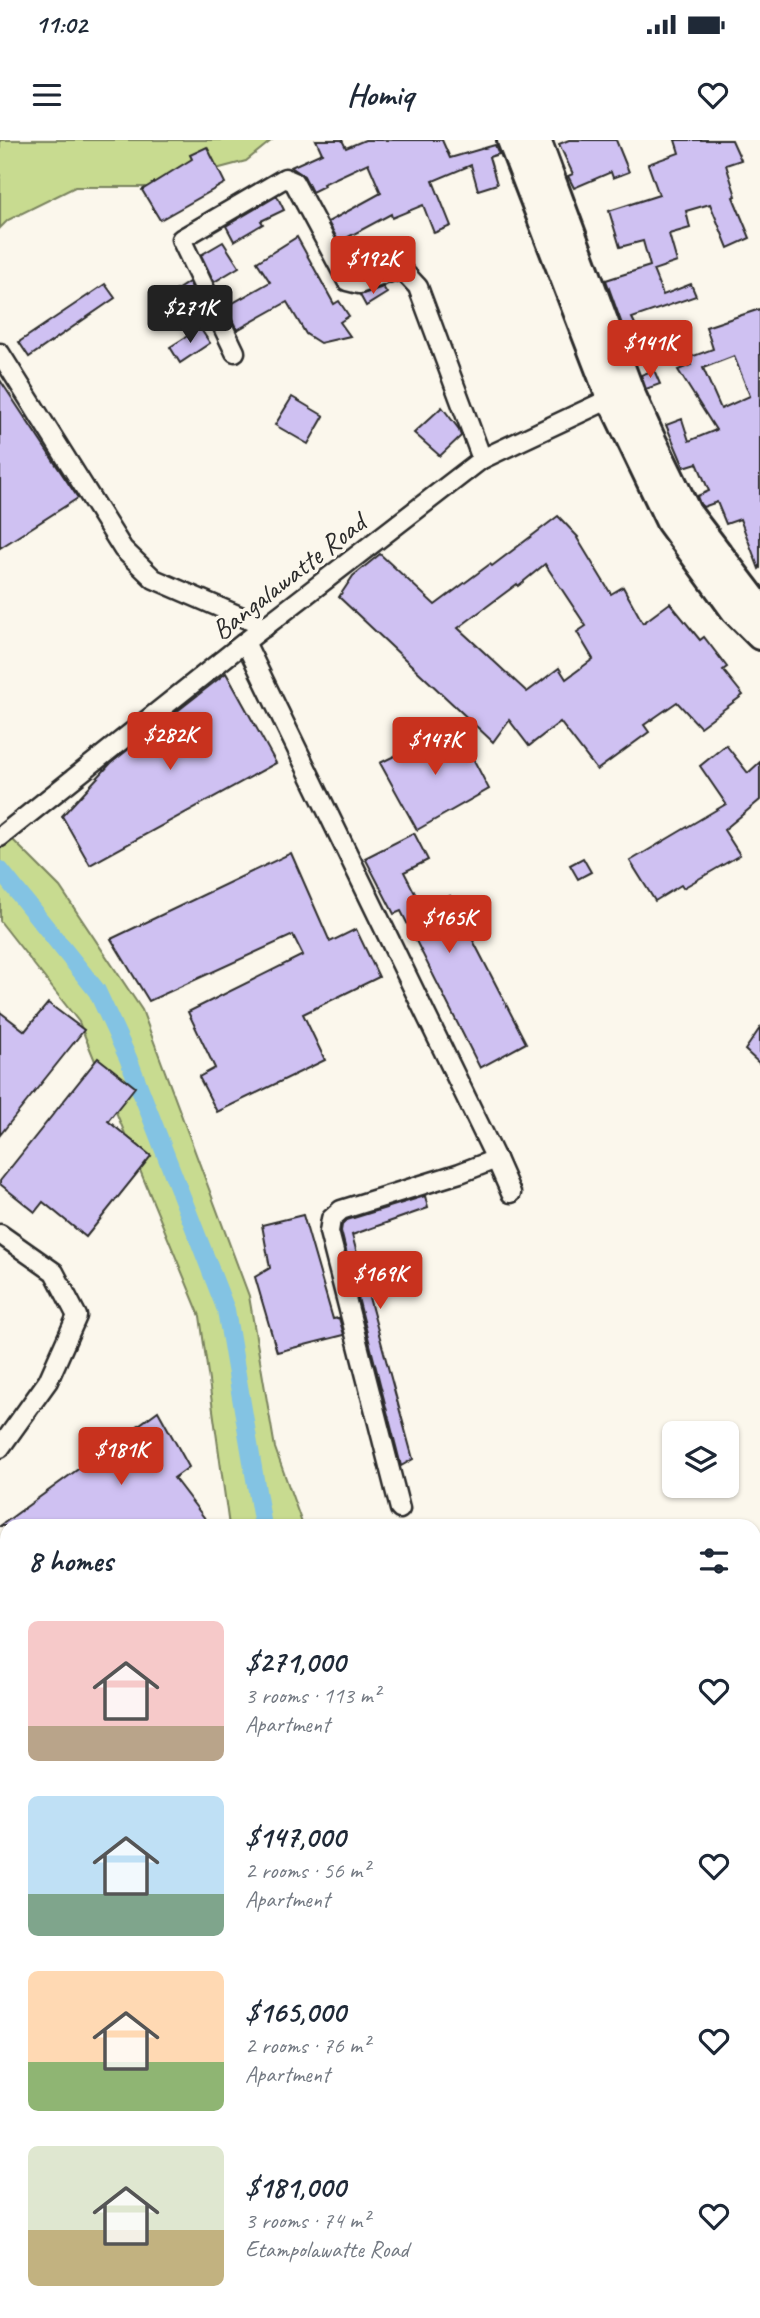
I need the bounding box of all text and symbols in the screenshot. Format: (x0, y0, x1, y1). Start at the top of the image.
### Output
text: 11:02 (35, 8, 87, 41)
text: Homiq (347, 74, 413, 115)
icon: menu (28, 76, 66, 114)
icon: heart (694, 76, 732, 114)
pin: $192K (324, 236, 422, 296)
text: $192K (347, 244, 399, 273)
pin: $271K (141, 286, 239, 345)
text: $271K (164, 293, 217, 322)
pin: $141K (601, 320, 699, 380)
text: $141K (623, 328, 677, 357)
street label: Bangalawatte Road (204, 503, 375, 647)
pin: $282K (121, 712, 219, 772)
pin: $147K (386, 718, 484, 777)
text: $282K (143, 720, 197, 749)
text: $147K (409, 725, 462, 754)
pin: $165K (400, 896, 498, 955)
text: $165K (422, 903, 476, 932)
pin: $169K (331, 1252, 429, 1311)
text: $169K (353, 1259, 407, 1288)
map controls (662, 1421, 739, 1498)
button: layers (662, 1421, 739, 1498)
pin: $181K (72, 1428, 170, 1487)
text: $181K (94, 1435, 148, 1464)
text: 8 homes (28, 1542, 113, 1580)
icon: filters (695, 1542, 733, 1580)
text: $271,000 (245, 1643, 345, 1681)
icon: home (84, 1649, 168, 1733)
icon: heart (695, 1672, 733, 1710)
text: 3 rooms · 113 m² (245, 1681, 380, 1710)
text: Apartment (245, 1710, 330, 1739)
text: $147,000 (245, 1818, 345, 1856)
icon: home (84, 1824, 168, 1908)
icon: heart (695, 1847, 733, 1885)
text: 2 rooms · 56 m² (245, 1856, 369, 1885)
text: Apartment (245, 1885, 330, 1914)
text: $165,000 (245, 1993, 346, 2031)
icon: home (84, 1999, 168, 2083)
icon: heart (695, 2022, 733, 2060)
text: 2 rooms · 76 m² (245, 2031, 369, 2060)
text: Apartment (245, 2060, 330, 2089)
text: $181,000 (245, 2168, 345, 2206)
icon: home (84, 2174, 168, 2258)
icon: heart (695, 2197, 733, 2235)
text: 3 rooms · 74 m² (245, 2206, 369, 2235)
text: Etampolawatte Road (245, 2235, 409, 2264)

